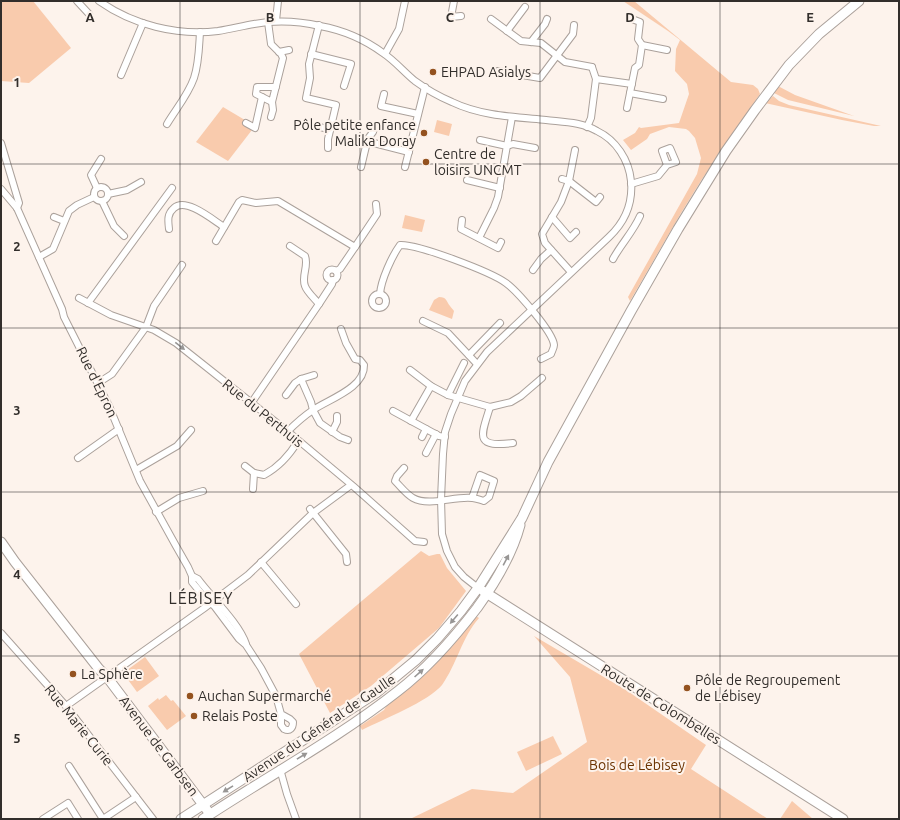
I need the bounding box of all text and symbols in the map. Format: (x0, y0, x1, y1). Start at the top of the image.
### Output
text: A (85, 10, 95, 24)
text: B (266, 10, 275, 24)
text: C (446, 10, 455, 24)
text: D (625, 10, 635, 24)
text: E (806, 10, 814, 24)
place label: EHPAD Asialys (441, 64, 531, 80)
marker: EHPAD Asialys (428, 67, 438, 77)
text: 1 (13, 75, 21, 89)
place label: Pôle petite enfance Malika Doray (293, 117, 416, 149)
marker: Pôle petite enfance Malika Doray (419, 128, 429, 138)
place label: Centre de loisirs UNCMT (434, 146, 522, 178)
marker: Centre de loisirs UNCMT (421, 157, 431, 167)
text: 2 (13, 239, 21, 253)
one-way arrow (175, 342, 185, 350)
street label: Rue d'Epron (73, 344, 121, 420)
street label: Rue du Perthuis (219, 376, 307, 450)
text: 3 (13, 403, 21, 417)
one-way arrow (503, 555, 510, 566)
text: 4 (13, 567, 21, 581)
district label: LÉBISEY (168, 587, 234, 607)
one-way arrow (450, 614, 459, 625)
street label: Route de Colombelles (598, 661, 724, 747)
place label: La Sphère (81, 666, 143, 682)
one-way arrow (414, 668, 425, 677)
marker: La Sphère (68, 669, 78, 679)
street label: Avenue du Général de Gaulle (240, 671, 398, 785)
place label: Pôle de Regroupement de Lébisey (695, 672, 841, 704)
street label: Rue Marie Curie (41, 681, 117, 769)
marker: Pôle de Regroupement de Lébisey (682, 683, 692, 693)
place label: Auchan Supermarché (198, 688, 331, 704)
marker: Auchan Supermarché (185, 691, 195, 701)
street label: Avenue de Garbsen (116, 693, 202, 799)
place label: Relais Poste (202, 708, 278, 724)
marker: Relais Poste (189, 711, 199, 721)
text: 5 (13, 731, 21, 745)
one-way arrow (296, 753, 308, 760)
park label: Bois de Lébisey (589, 757, 685, 773)
one-way arrow (223, 785, 233, 793)

